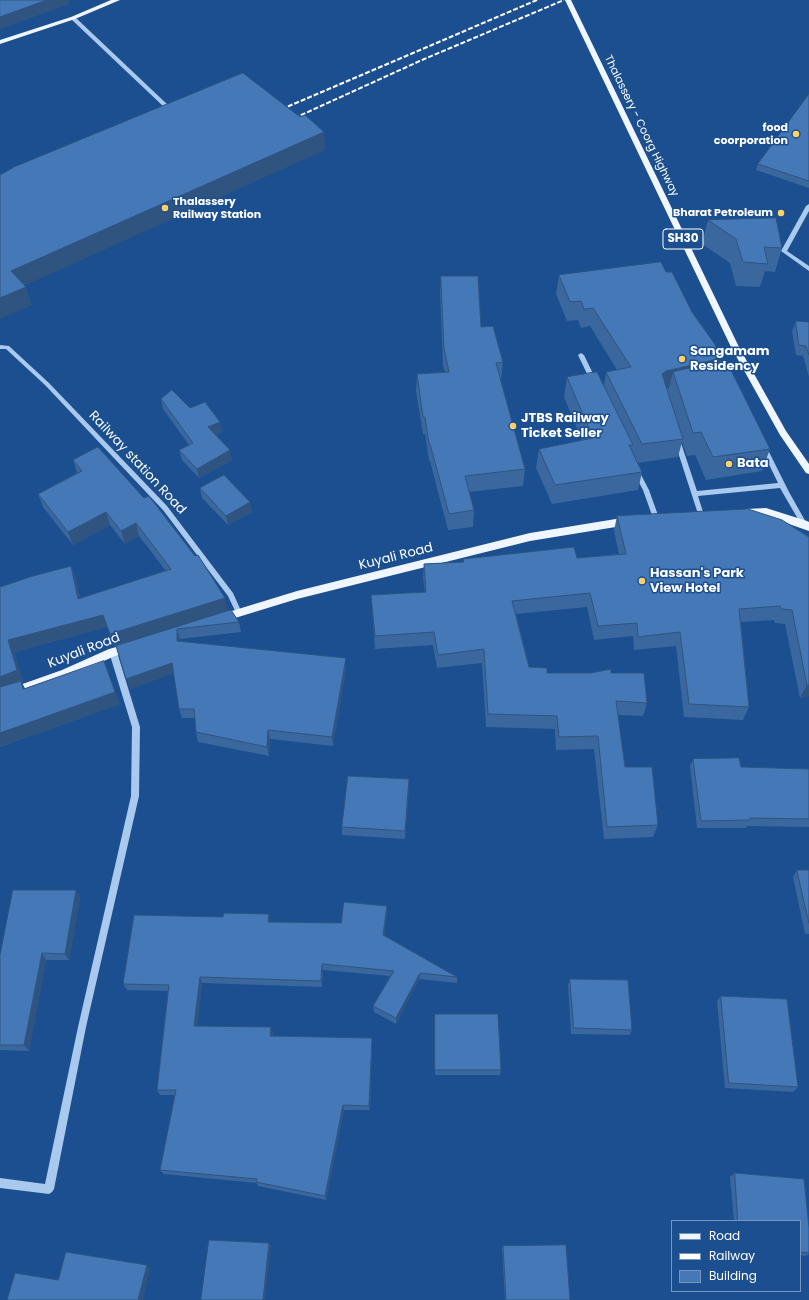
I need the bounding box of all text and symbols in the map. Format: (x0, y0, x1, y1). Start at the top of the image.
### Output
street label: Thalassery - Coorg Highway (601, 53, 681, 199)
place label: food coorporation (714, 121, 788, 147)
marker: food coorporation (791, 129, 801, 139)
place label: Thalassery Railway Station (173, 195, 261, 221)
marker: Thalassery Railway Station (160, 203, 170, 213)
place label: Bharat Petroleum (673, 206, 773, 220)
marker: Bharat Petroleum (776, 208, 786, 218)
road number: SH30 (663, 229, 703, 249)
place label: Sangamam Residency (690, 344, 770, 375)
marker: Sangamam Residency (677, 354, 687, 364)
street label: Railway station Road (85, 408, 189, 518)
place label: JTBS Railway Ticket Seller (521, 411, 609, 442)
marker: JTBS Railway Ticket Seller (508, 421, 518, 431)
place label: Bata (737, 456, 768, 472)
marker: Bata (724, 459, 734, 469)
street label: Kuyali Road (357, 540, 435, 574)
place label: Hassan's Park View Hotel (650, 566, 744, 597)
marker: Hassan's Park View Hotel (637, 576, 647, 586)
street label: Kuyali Road (46, 630, 122, 672)
legend (671, 1220, 801, 1292)
text: Road (709, 1227, 740, 1244)
text: Railway (709, 1247, 755, 1264)
text: Building (709, 1267, 757, 1284)

